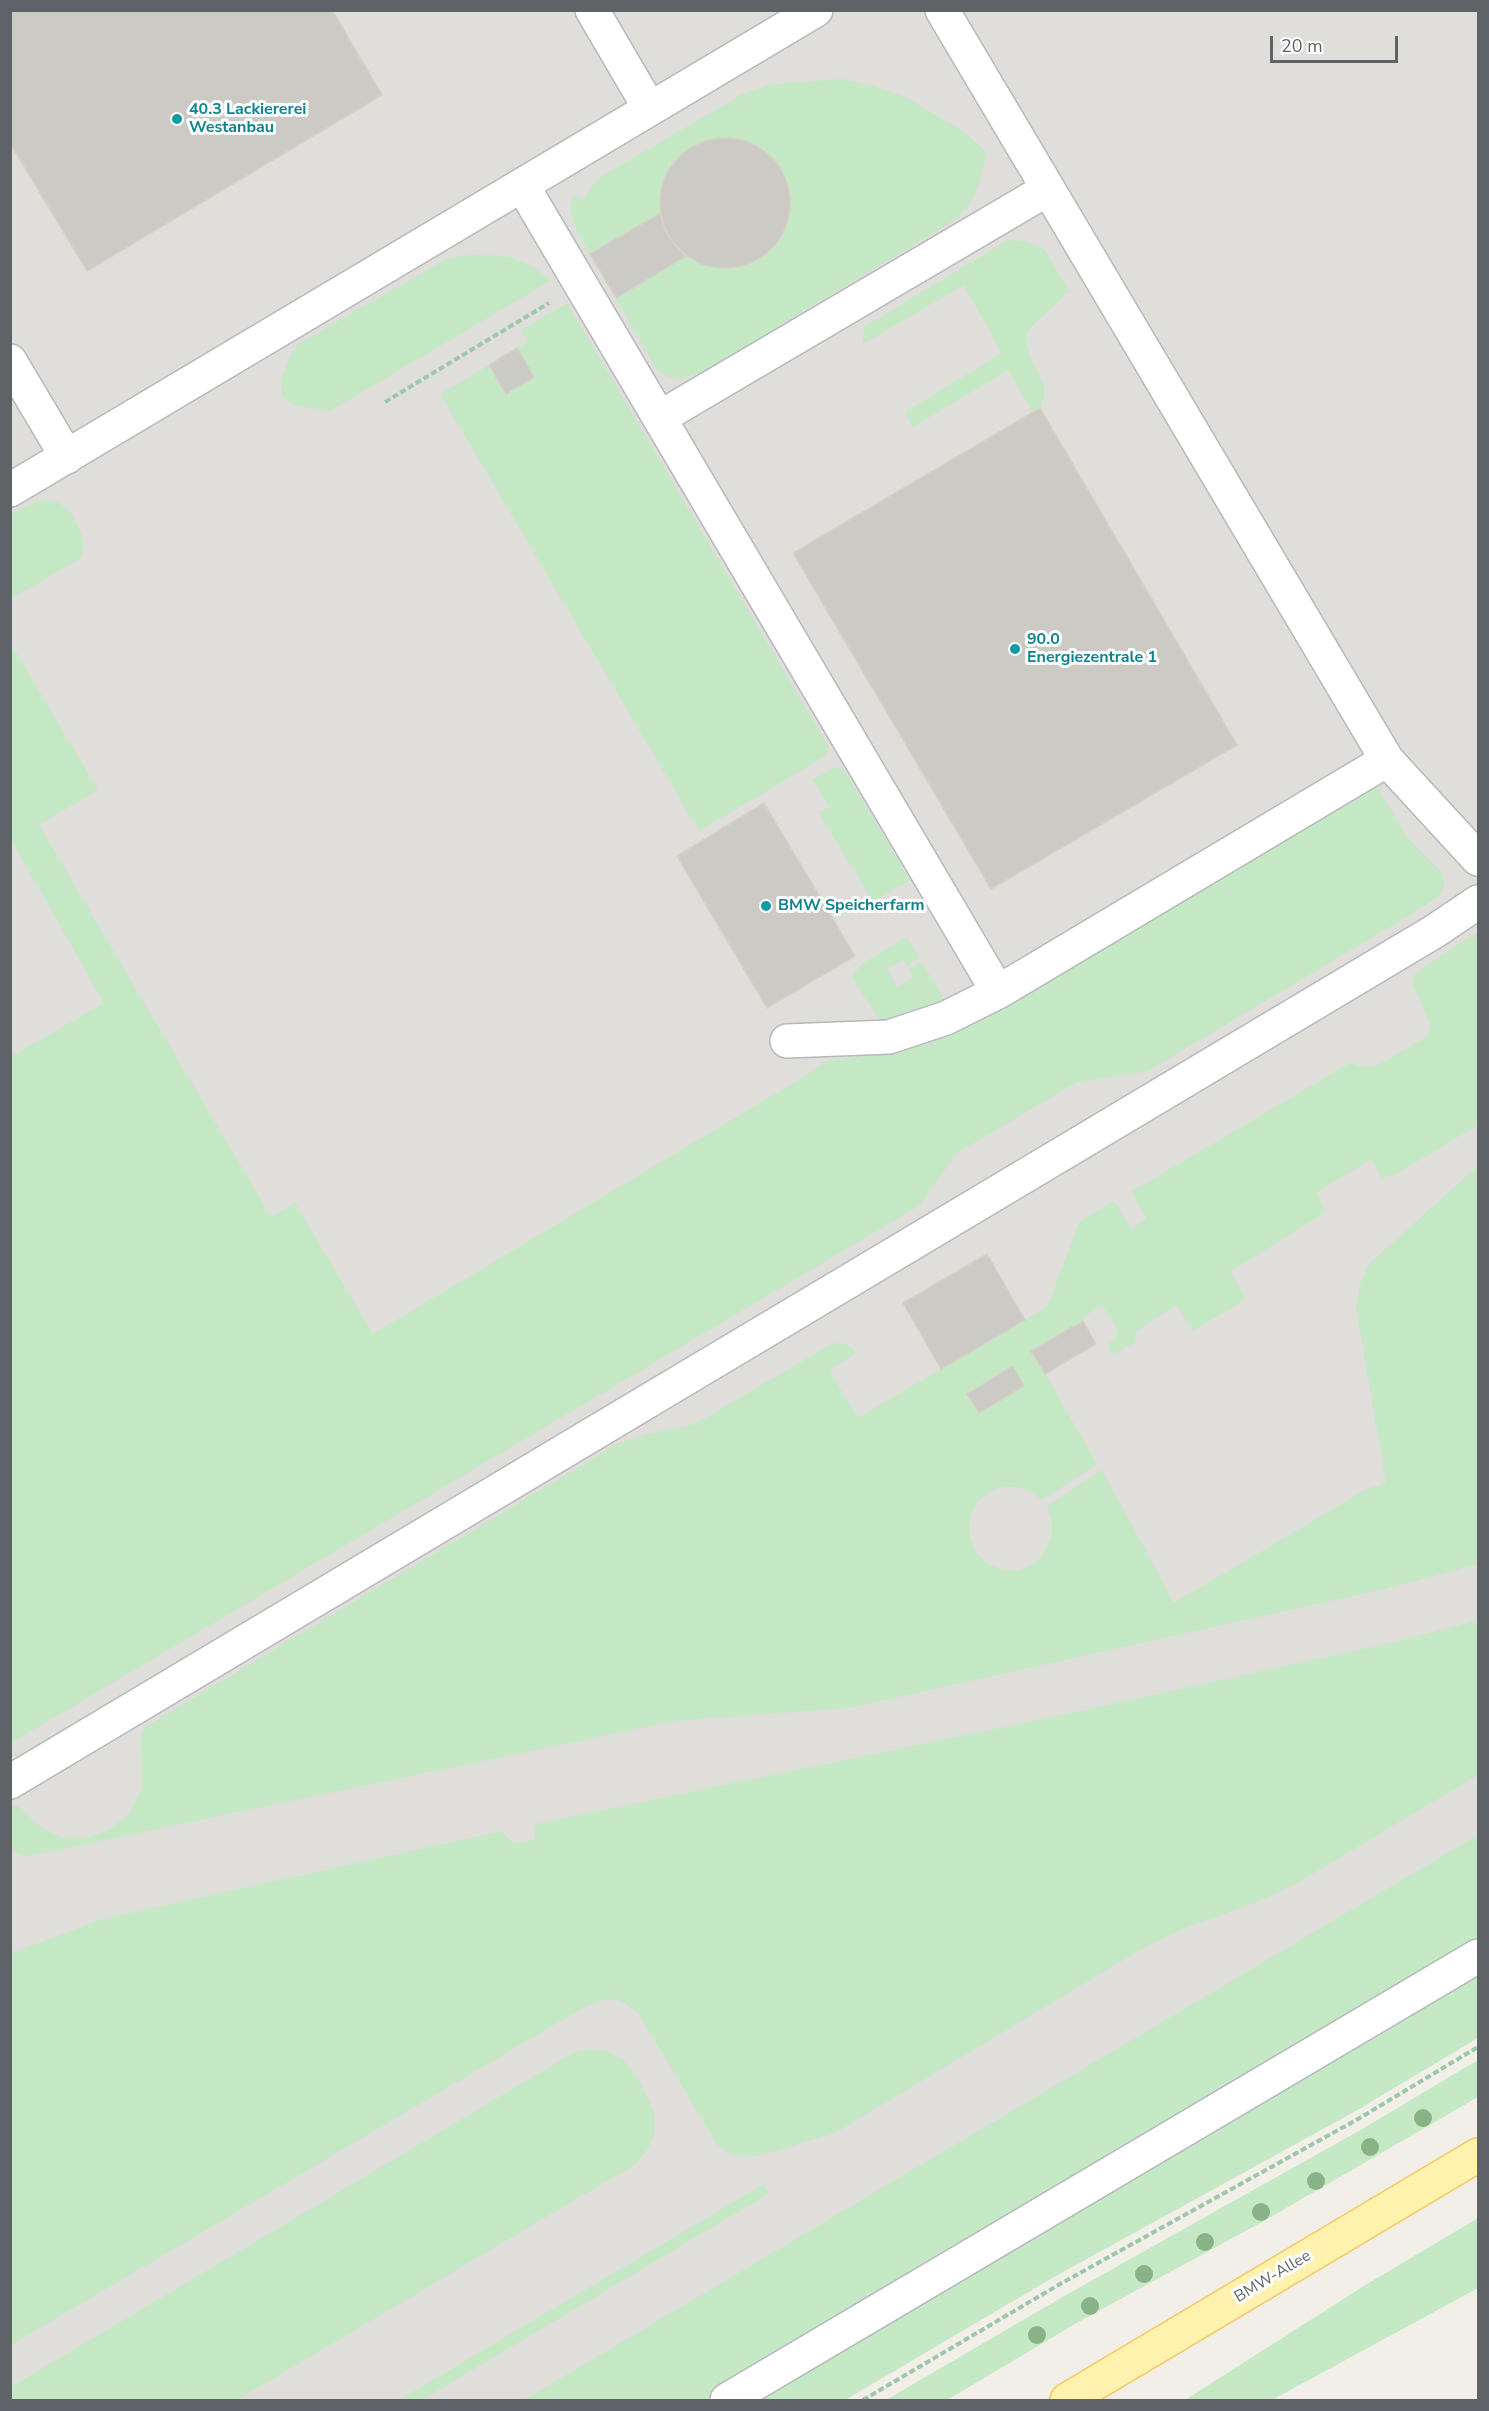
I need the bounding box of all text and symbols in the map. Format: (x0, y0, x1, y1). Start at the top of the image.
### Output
scale bar (1273, 24, 1400, 62)
text: 20 m (1281, 34, 1323, 58)
place label: 40.3 Lackiererei Westanbau (189, 100, 306, 138)
marker: 40.3 Lackiererei Westanbau (170, 112, 184, 126)
place label: 90.0 Energiezentrale 1 (1027, 630, 1157, 668)
marker: 90.0 Energiezentrale 1 (1008, 642, 1022, 656)
place label: BMW Speicherfarm (778, 896, 925, 916)
marker: BMW Speicherfarm (759, 899, 773, 913)
street label: BMW-Allee (1231, 2247, 1315, 2307)

